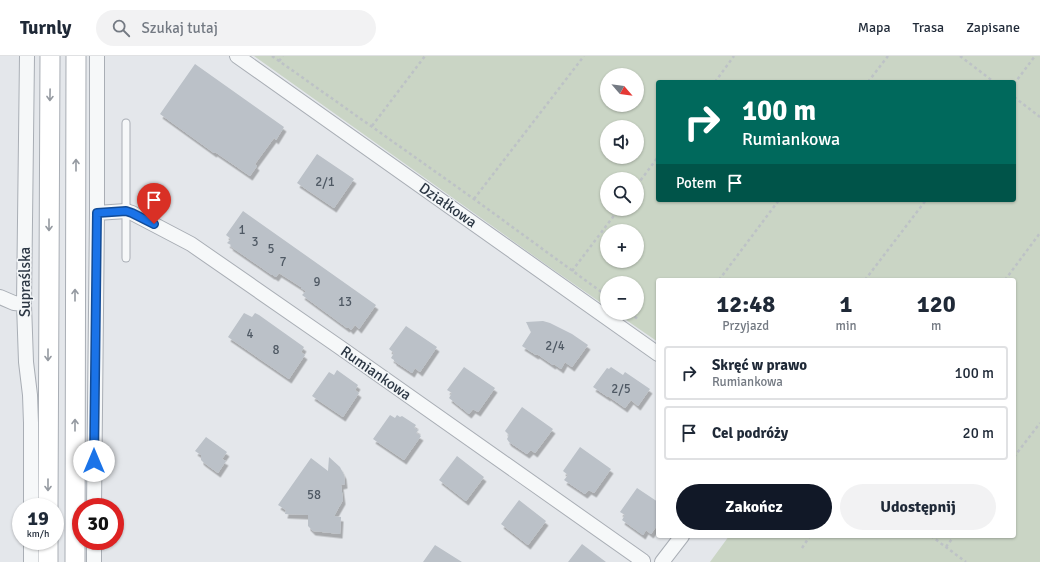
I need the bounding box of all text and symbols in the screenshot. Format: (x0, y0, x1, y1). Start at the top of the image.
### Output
search box (96, 10, 376, 46)
text: Turnly (20, 16, 72, 40)
icon: search (110, 17, 132, 39)
text: Szukaj tutaj (142, 19, 218, 37)
text: Mapa (858, 19, 891, 36)
text: Trasa (913, 19, 944, 36)
text: Zapisane (966, 19, 1020, 36)
north arrow (600, 68, 644, 112)
map controls (600, 68, 644, 320)
one-way arrow (46, 88, 54, 101)
text: 100 m (742, 94, 816, 128)
icon: right (676, 96, 728, 148)
button: sound (600, 120, 644, 164)
text: Rumiankowa (742, 128, 840, 150)
one-way arrow (72, 159, 80, 172)
button: search (600, 172, 644, 216)
icon: arrive (724, 172, 746, 194)
house number: 2/1 (315, 174, 335, 190)
text: Potem (676, 174, 716, 192)
street label: Działkowa (416, 179, 480, 231)
pin (137, 183, 171, 224)
icon: arrive (143, 189, 165, 211)
one-way arrow (45, 218, 53, 231)
house number: 1 (238, 222, 246, 238)
button: + (600, 224, 644, 268)
house number: 3 (251, 234, 259, 250)
house number: 5 (267, 241, 275, 257)
street label: Supraślska (16, 247, 34, 317)
house number: 7 (279, 254, 287, 270)
house number: 9 (313, 274, 321, 290)
button: − (600, 276, 644, 320)
one-way arrow (71, 289, 79, 302)
text: 12:48 (716, 289, 775, 319)
text: 1 (840, 289, 852, 319)
text: 120 (917, 289, 956, 319)
house number: 13 (338, 294, 352, 310)
text: Przyjazd (722, 318, 769, 334)
text: min (836, 318, 857, 334)
text: m (931, 318, 941, 334)
house number: 4 (246, 326, 254, 342)
house number: 2/4 (545, 338, 565, 354)
house number: 8 (272, 342, 280, 358)
street label: Rumiankowa (337, 342, 415, 404)
one-way arrow (44, 348, 52, 361)
text: Skręć w prawo (712, 356, 807, 374)
icon: right (678, 362, 700, 384)
text: 100 m (954, 364, 994, 382)
text: Rumiankowa (712, 374, 783, 390)
house number: 2/5 (611, 381, 631, 397)
one-way arrow (71, 419, 79, 432)
icon: arrive (678, 422, 700, 444)
text: Cel podróży (712, 424, 788, 442)
text: 20 m (963, 424, 994, 442)
position arrow (73, 440, 115, 482)
one-way arrow (44, 478, 52, 491)
button: Zakończ (676, 484, 832, 530)
button: Udostępnij (840, 484, 996, 530)
house number: 58 (307, 487, 321, 503)
speed limit sign: 30 (72, 498, 124, 550)
text: 19 (27, 506, 49, 531)
text: km/h (27, 528, 49, 540)

